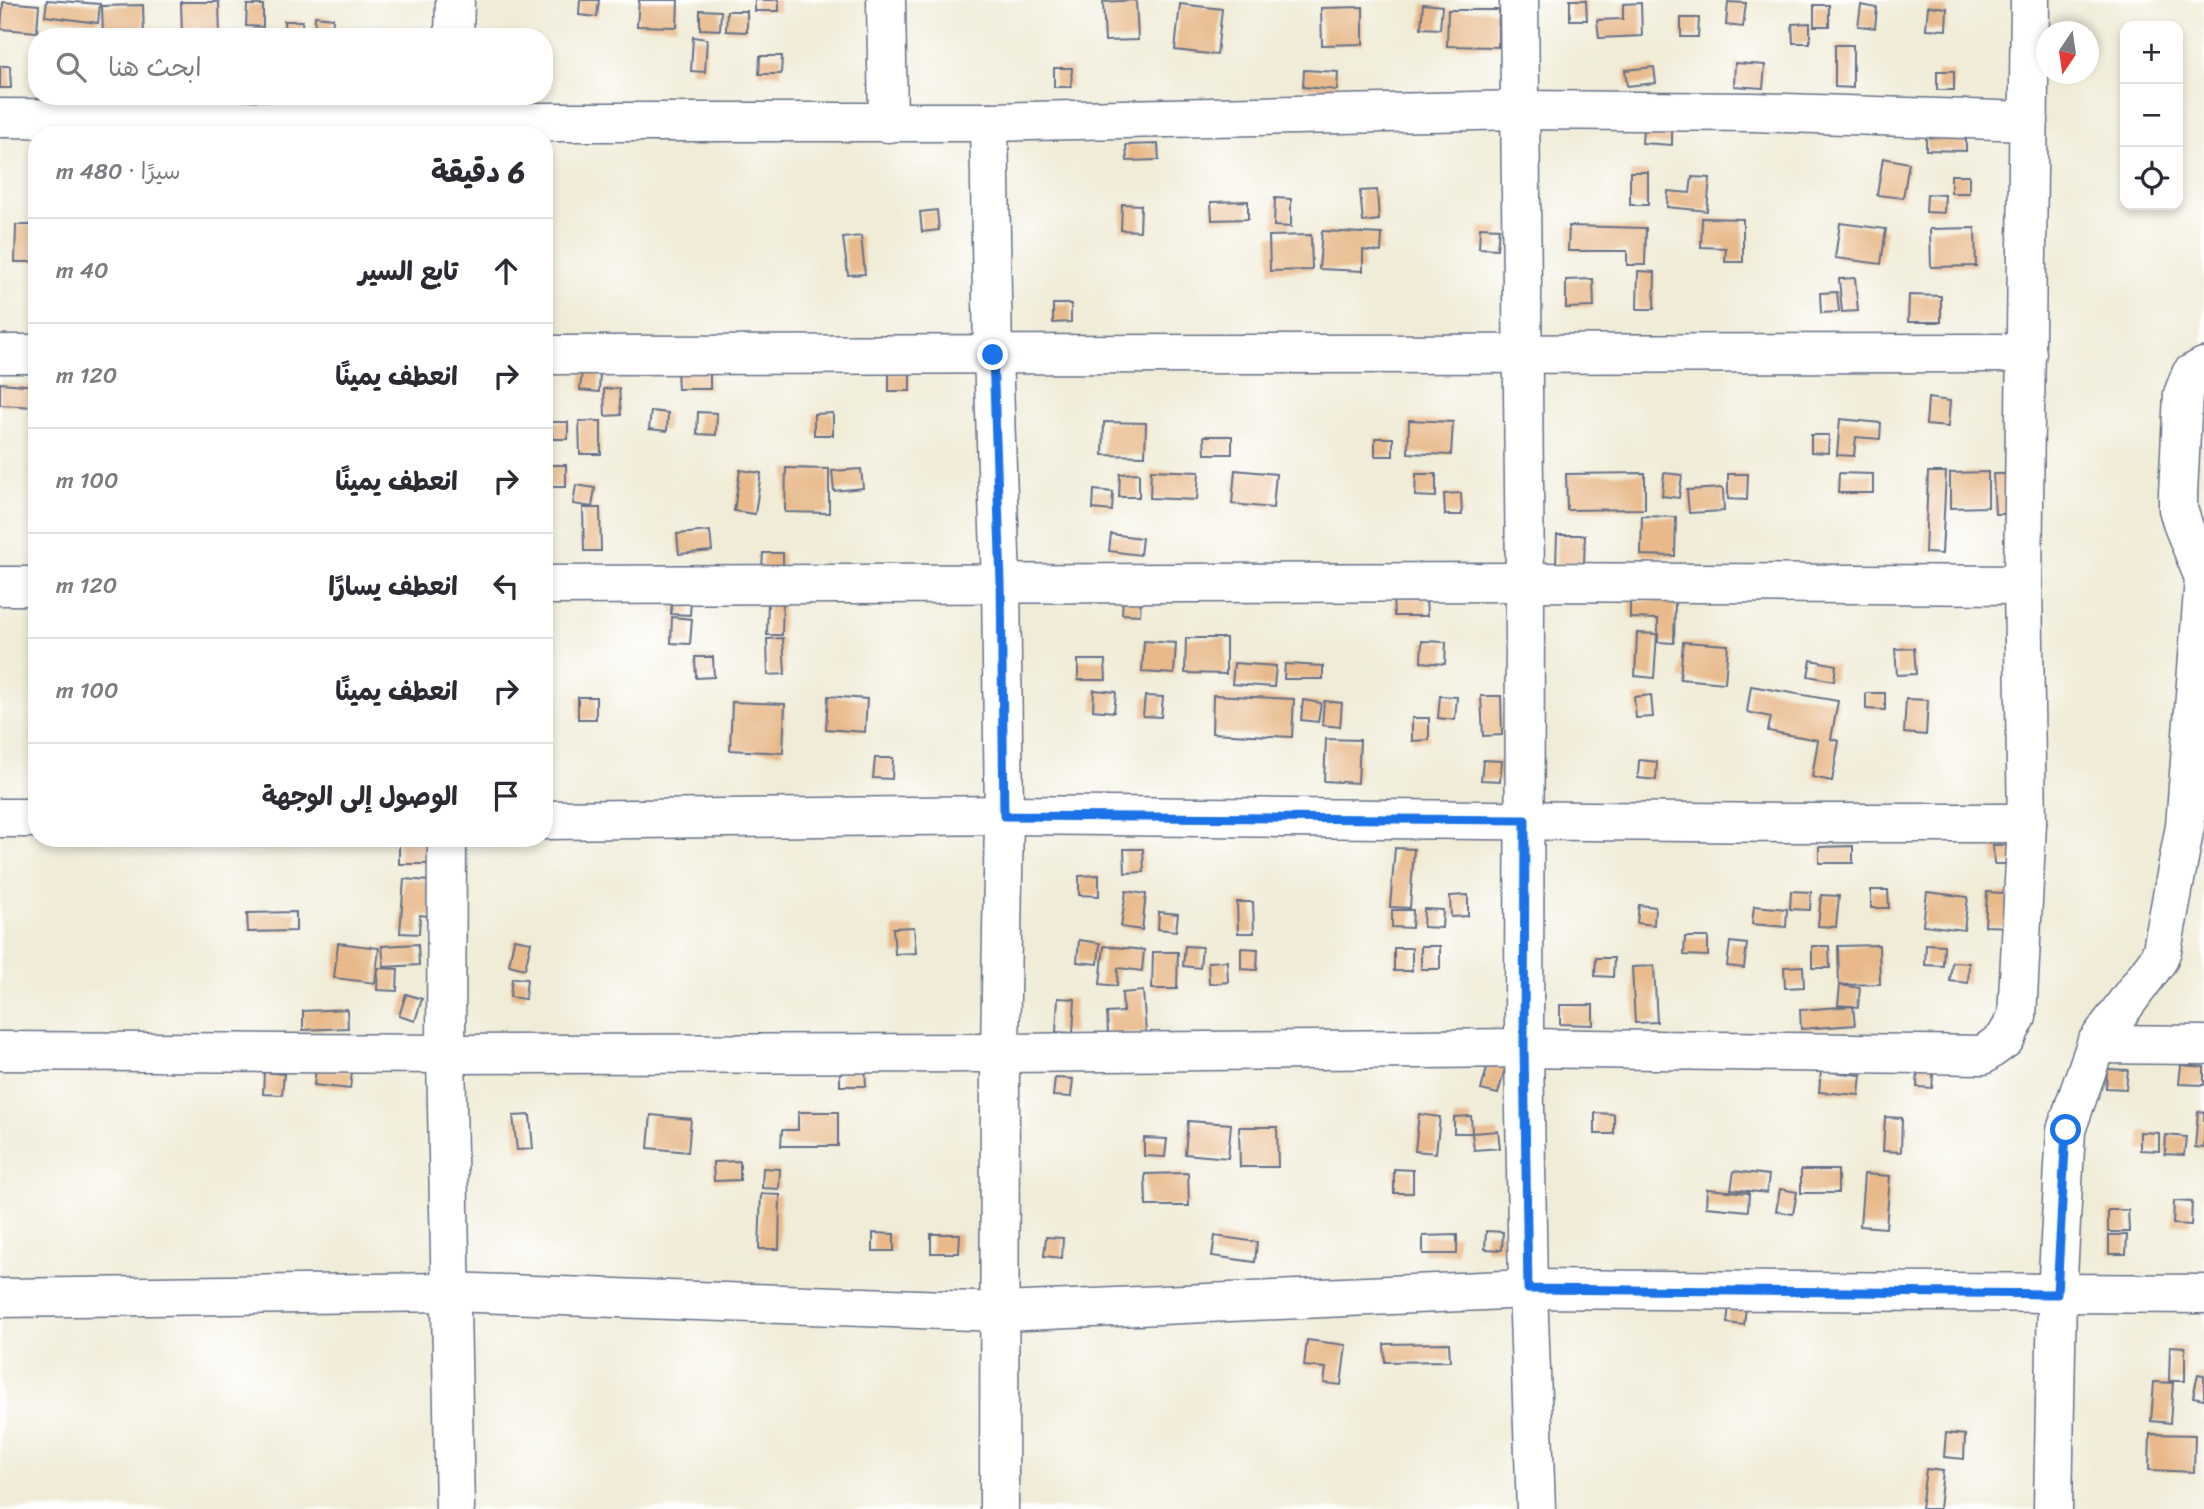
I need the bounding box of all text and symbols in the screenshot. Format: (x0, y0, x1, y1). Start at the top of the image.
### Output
north arrow (2036, 21, 2099, 84)
map controls (2120, 21, 2183, 210)
button: + (2120, 21, 2183, 84)
search box (28, 28, 553, 105)
text: ابحث هنا (108, 44, 202, 90)
icon: search (52, 48, 90, 86)
button: − (2120, 84, 2183, 147)
text: 6 دقيقة (431, 145, 525, 199)
button: locate (2120, 147, 2183, 210)
text: سيرًا · 480 m (56, 151, 181, 192)
text: تابع السير (359, 248, 458, 294)
text: 40 m (56, 250, 109, 291)
icon: ahead (487, 252, 525, 290)
route end (977, 339, 1008, 370)
text: انعطف يمينًا (335, 353, 458, 399)
text: 120 m (56, 355, 117, 396)
icon: right (487, 357, 525, 395)
text: انعطف يمينًا (335, 458, 458, 504)
text: 100 m (56, 460, 119, 501)
icon: right (487, 462, 525, 500)
text: انعطف يسارًا (328, 563, 458, 609)
text: 120 m (56, 565, 117, 606)
icon: left (487, 567, 525, 605)
text: انعطف يمينًا (335, 668, 458, 714)
text: 100 m (56, 670, 119, 711)
icon: right (487, 672, 525, 710)
text: الوصول إلى الوجهة (262, 773, 458, 819)
icon: arrive (487, 777, 525, 815)
route start (2050, 1114, 2081, 1145)

